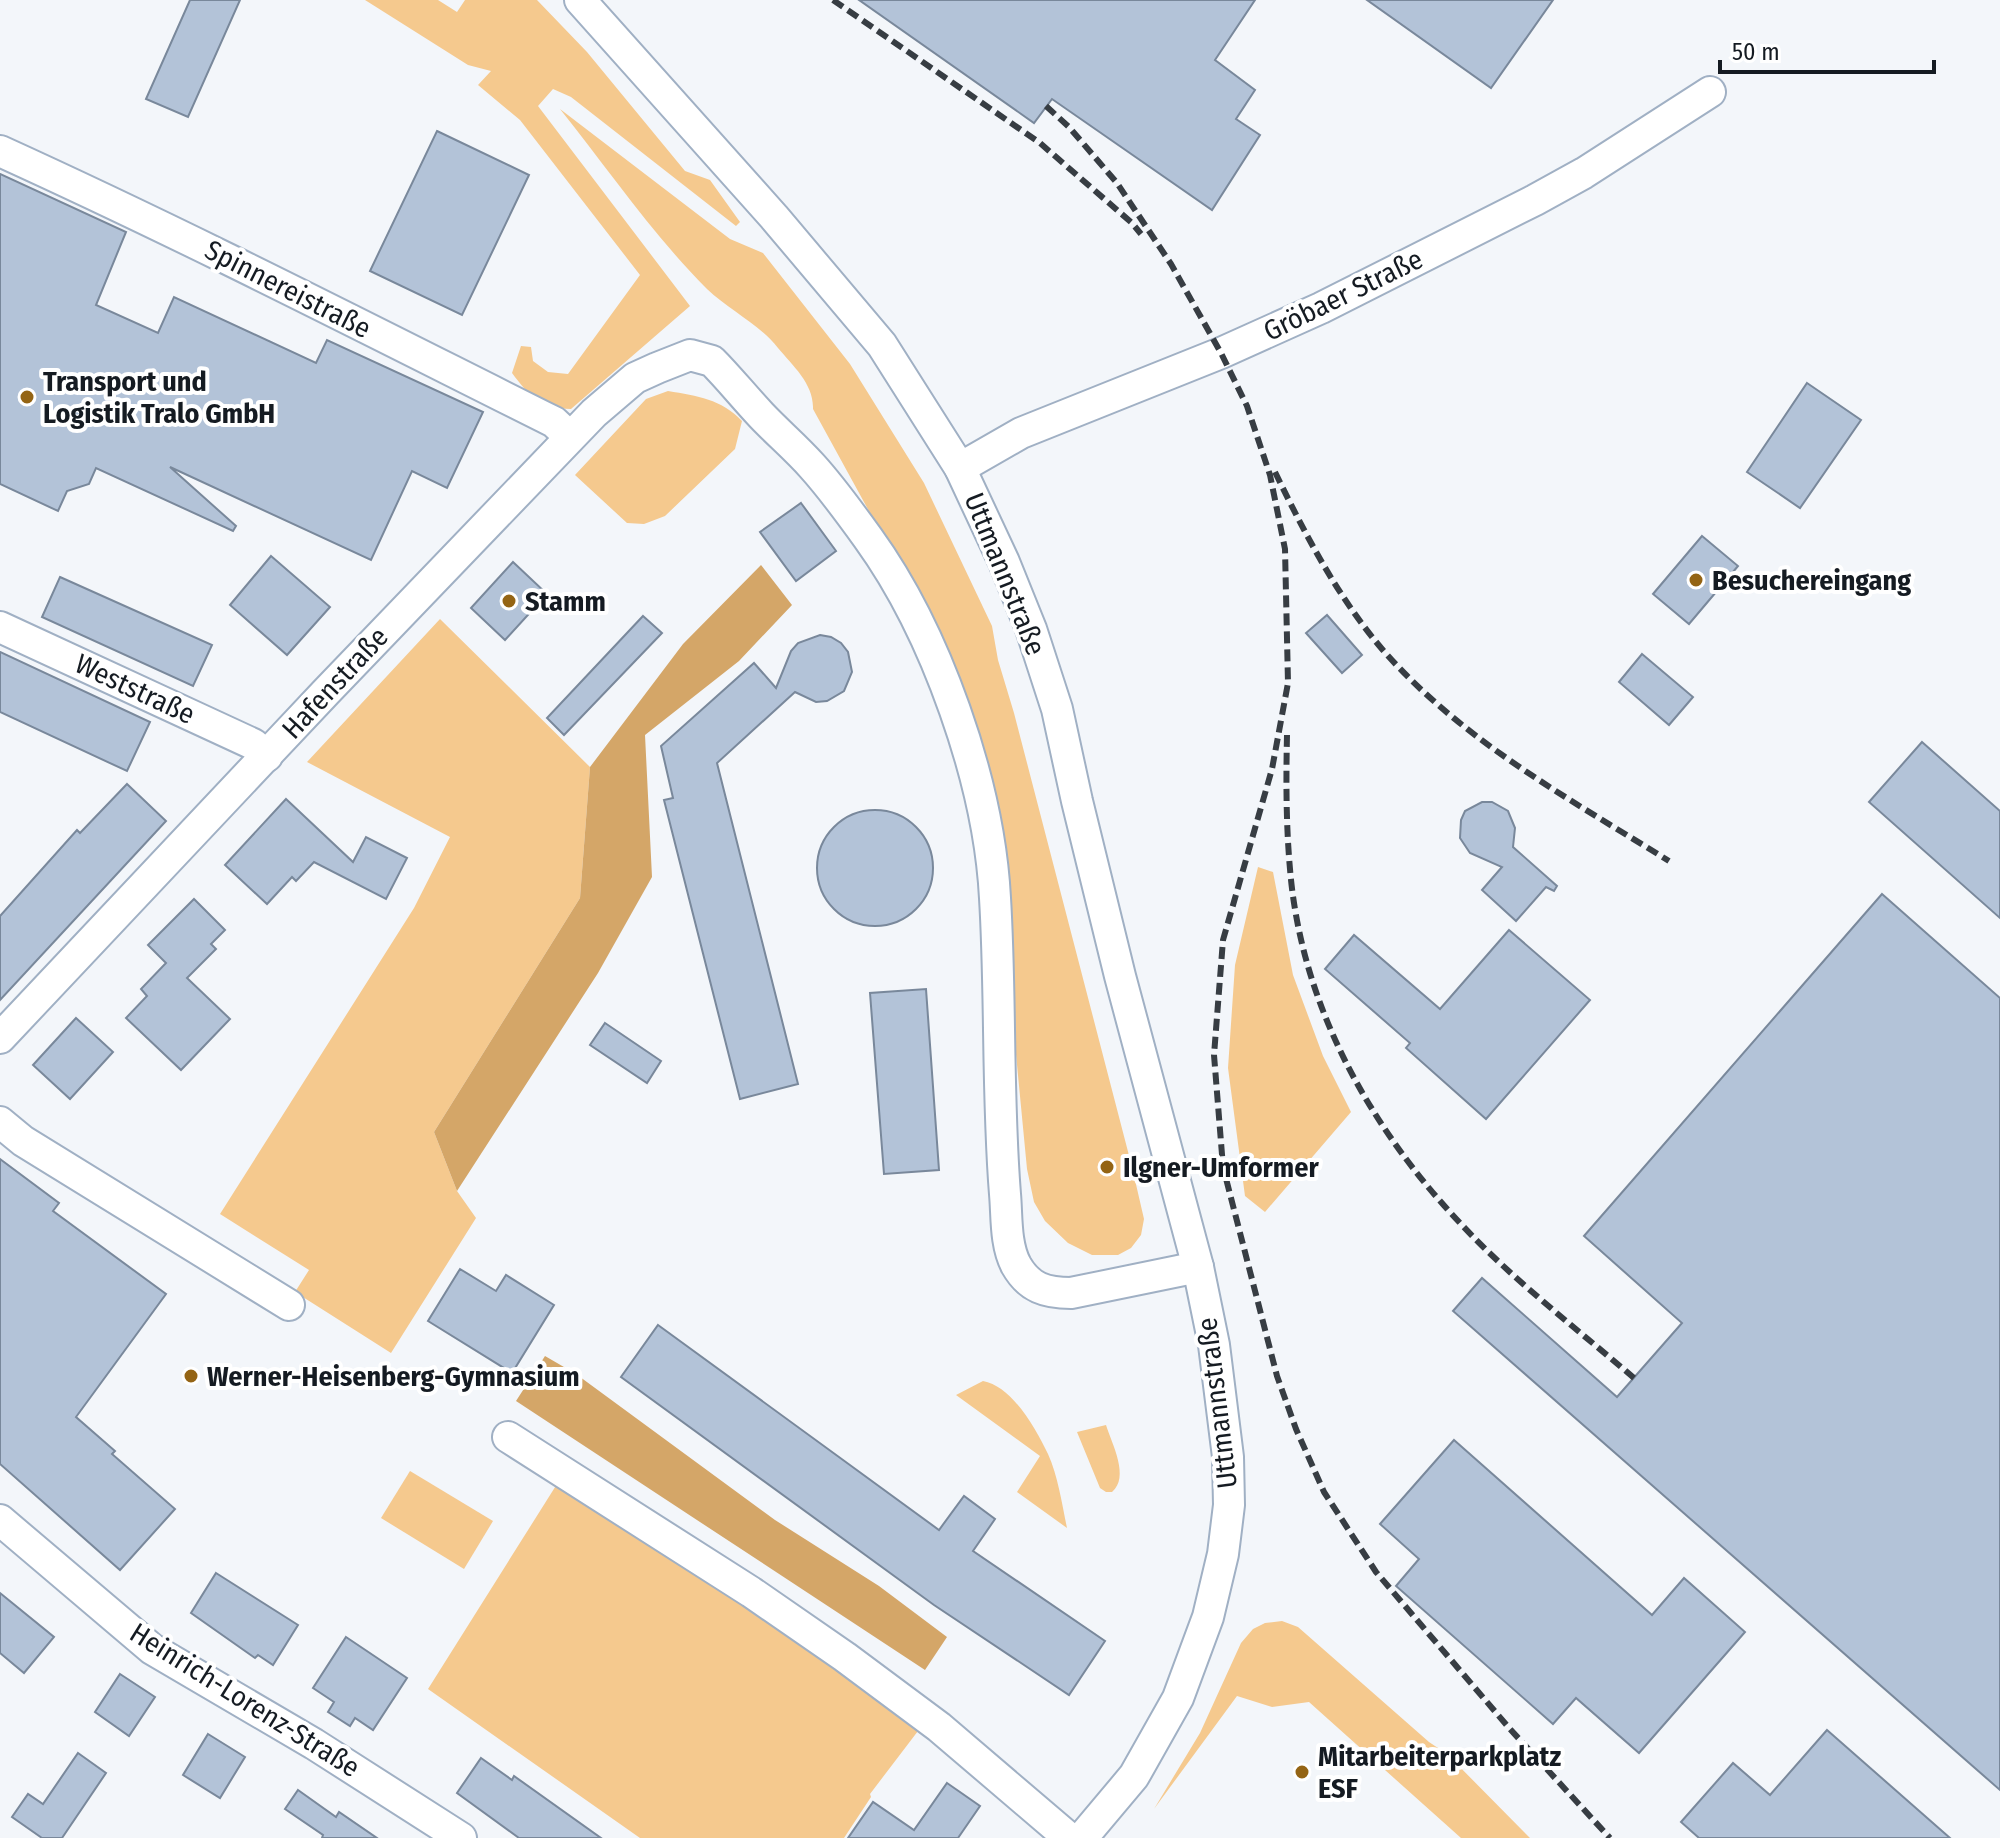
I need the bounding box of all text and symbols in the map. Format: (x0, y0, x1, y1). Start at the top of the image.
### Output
scale bar (1720, 24, 1934, 74)
text: 50 m (1732, 38, 1780, 66)
street label: Spinnereistraße (200, 233, 376, 345)
street label: Gröbaer Straße (1258, 242, 1428, 348)
place label: Transport und Logistik Tralo GmbH (43, 365, 275, 430)
marker: Transport und Logistik Tralo GmbH (18, 388, 36, 406)
street label: Uttmannstraße (957, 488, 1053, 660)
place label: Besuchereingang (1712, 564, 1911, 597)
marker: Besuchereingang (1687, 571, 1705, 589)
place label: Stamm (525, 585, 606, 618)
marker: Stamm (500, 592, 518, 610)
street label: Hafenstraße (275, 621, 395, 745)
street label: Weststraße (70, 647, 200, 731)
place label: Ilgner-Umformer (1123, 1151, 1319, 1184)
marker: Ilgner-Umformer (1098, 1158, 1116, 1176)
street label: Uttmannstraße (1190, 1316, 1244, 1490)
place label: Werner-Heisenberg-Gymnasium (207, 1360, 580, 1393)
marker: Werner-Heisenberg-Gymnasium (182, 1367, 200, 1385)
street label: Heinrich-Lorenz-Straße (124, 1616, 366, 1784)
place label: Mitarbeiterparkplatz ESF (1318, 1740, 1561, 1805)
marker: Mitarbeiterparkplatz ESF (1293, 1763, 1311, 1781)

